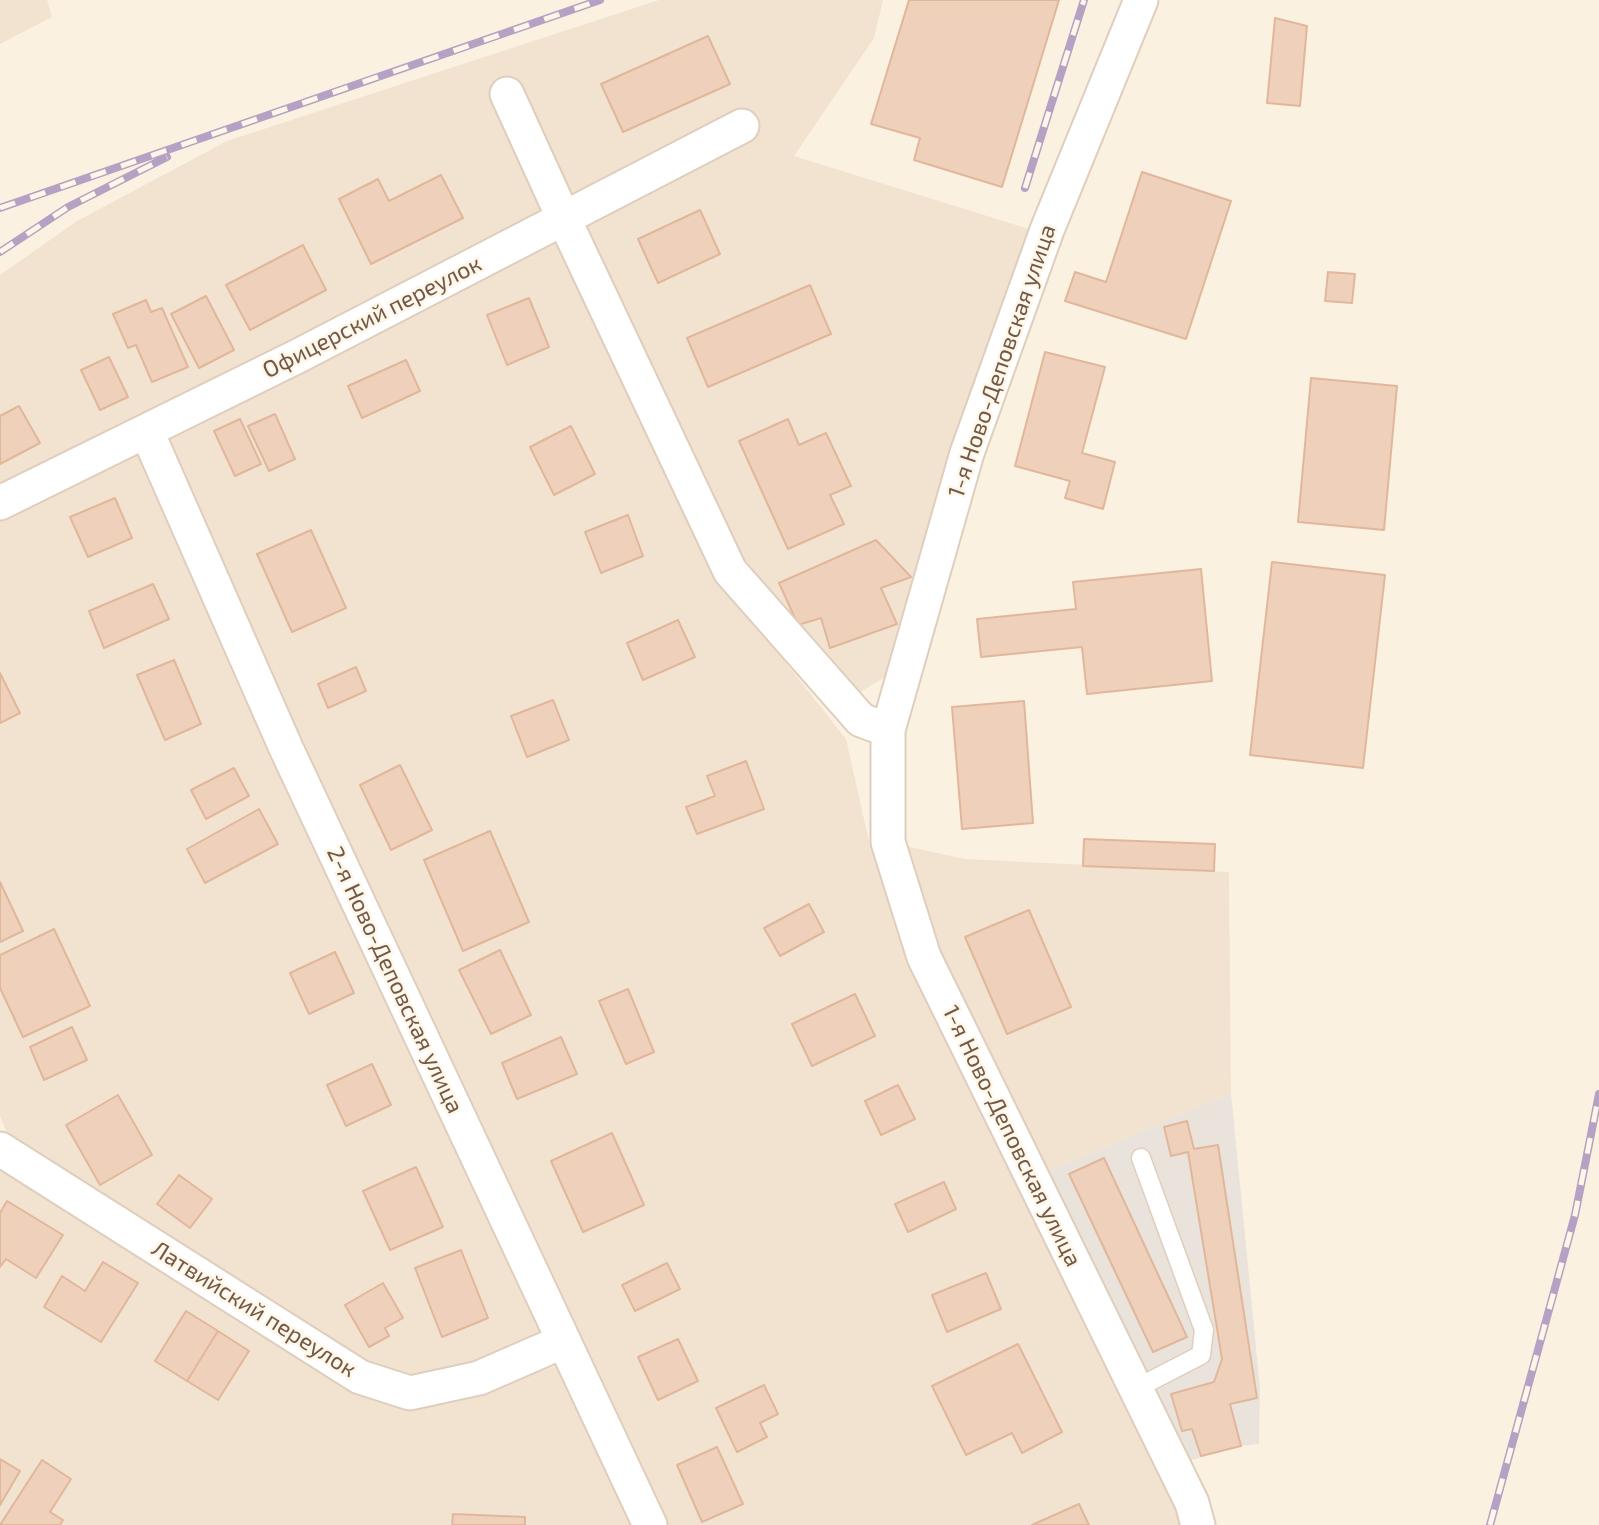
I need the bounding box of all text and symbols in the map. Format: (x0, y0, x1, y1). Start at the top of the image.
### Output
street label: 1-я Ново-Деповская улица (942, 221, 1062, 501)
street label: Офицерский переулок (258, 250, 486, 384)
street label: 2-я Ново-Деповская улица (321, 842, 469, 1118)
street label: 1-я Ново-Деповская улица (937, 1001, 1087, 1271)
street label: Латвийский переулок (147, 1235, 361, 1383)

